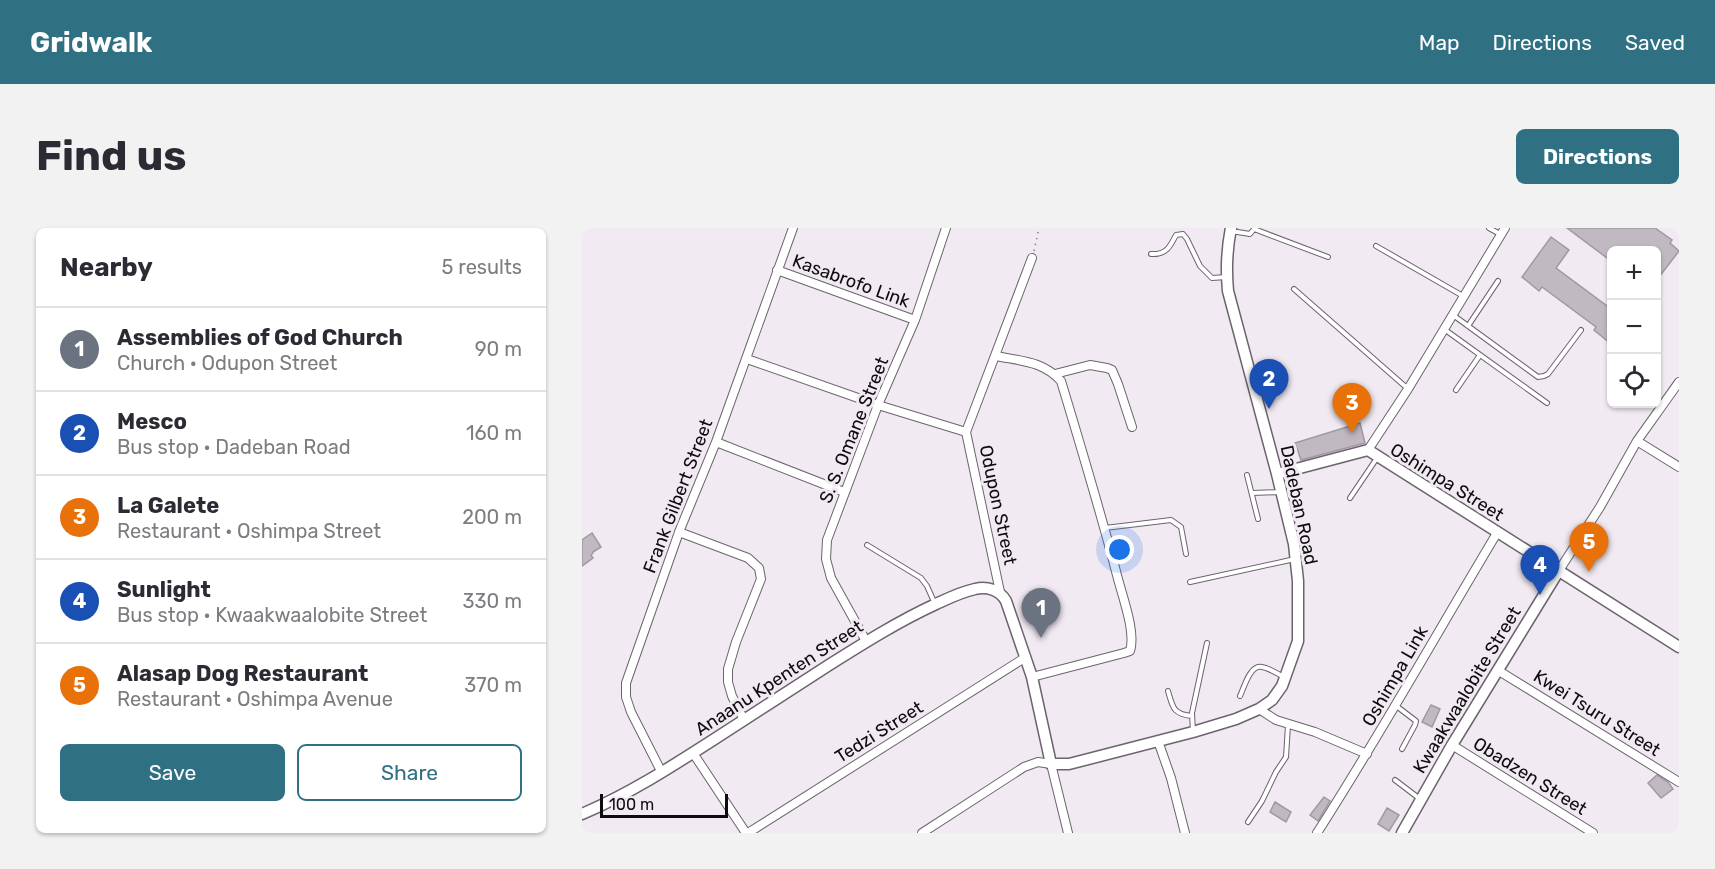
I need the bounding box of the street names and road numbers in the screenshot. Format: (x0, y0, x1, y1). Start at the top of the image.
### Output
street label: Kasabrofo Link (789, 250, 913, 313)
street label: S. S. Omane Street (815, 354, 893, 506)
street label: Frank Gilbert Street (638, 416, 718, 576)
street label: Oshimpa Street (1386, 438, 1508, 526)
street label: Odupon Street (975, 443, 1021, 567)
street label: Dadeban Road (1276, 443, 1322, 567)
street label: Kwaakwaalobite Street (1408, 603, 1526, 777)
street label: Anaanu Kpenten Street (691, 615, 867, 741)
street label: Oshimpa Link (1357, 621, 1433, 730)
street label: Kwei Tsuru Street (1529, 665, 1665, 761)
street label: Tedzi Street (831, 696, 927, 768)
street label: Obadzen Street (1469, 732, 1591, 820)

